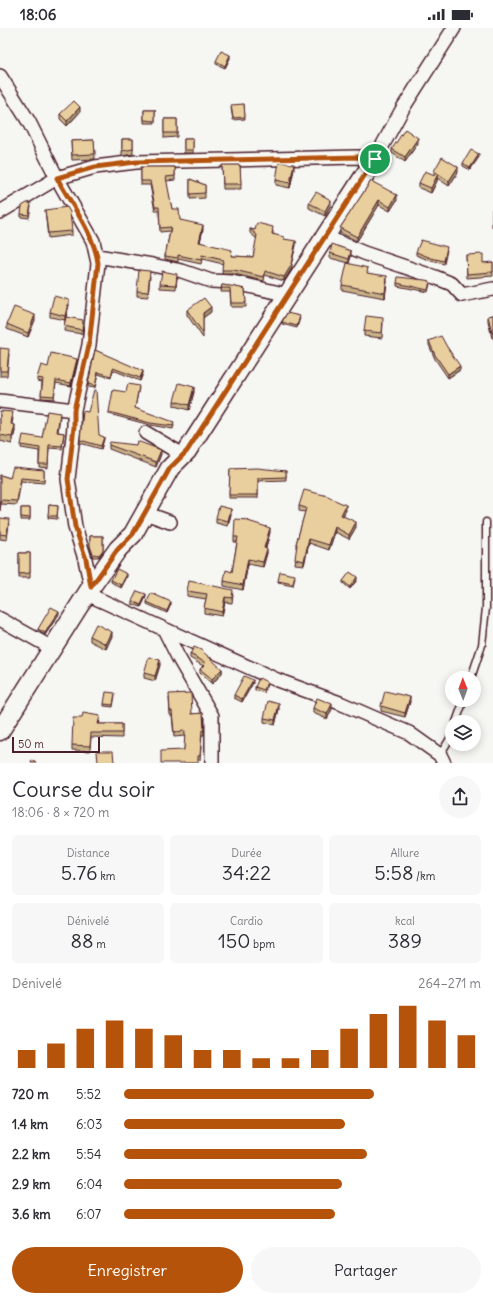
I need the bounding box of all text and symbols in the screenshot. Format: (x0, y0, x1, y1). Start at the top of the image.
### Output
text: 18:06 (20, 5, 57, 24)
pin (358, 142, 392, 176)
icon: arrive (364, 148, 386, 170)
north arrow (445, 671, 481, 707)
map controls (445, 671, 481, 751)
button: layers (445, 715, 481, 751)
scale bar (12, 735, 100, 754)
text: 50 m (18, 737, 44, 751)
text: Course du soir (12, 775, 155, 803)
button: share (439, 776, 481, 818)
text: 18:06 · 8 × 720 m (12, 804, 110, 821)
text: Distance (67, 846, 110, 860)
text: Durée (231, 846, 262, 860)
text: Allure (391, 846, 419, 860)
text: 5.76 (61, 860, 98, 885)
text: 34:22 (222, 860, 271, 885)
text: 5:58 (374, 860, 413, 885)
text: km (98, 869, 115, 883)
text: /km (413, 869, 435, 883)
text: Dénivelé (67, 914, 109, 928)
text: Cardio (230, 914, 263, 928)
text: kcal (395, 914, 415, 928)
text: 88 (71, 928, 94, 953)
text: 150 (218, 928, 250, 953)
text: 389 (388, 928, 422, 953)
text: m (94, 937, 106, 951)
text: bpm (250, 937, 275, 951)
text: Dénivelé (12, 975, 62, 992)
text: 264–271 m (418, 975, 481, 992)
text: 720 m (12, 1086, 49, 1103)
text: 5:52 (76, 1086, 101, 1103)
text: 1.4 km (12, 1116, 48, 1133)
text: 6:03 (76, 1116, 102, 1133)
text: 2.2 km (12, 1146, 50, 1163)
text: 5:54 (76, 1146, 101, 1163)
text: 2.9 km (12, 1176, 50, 1193)
text: 6:04 (76, 1176, 103, 1193)
text: 3.6 km (12, 1206, 51, 1223)
text: 6:07 (76, 1206, 101, 1223)
button: Enregistrer (12, 1247, 243, 1293)
button: Partager (251, 1247, 481, 1293)

